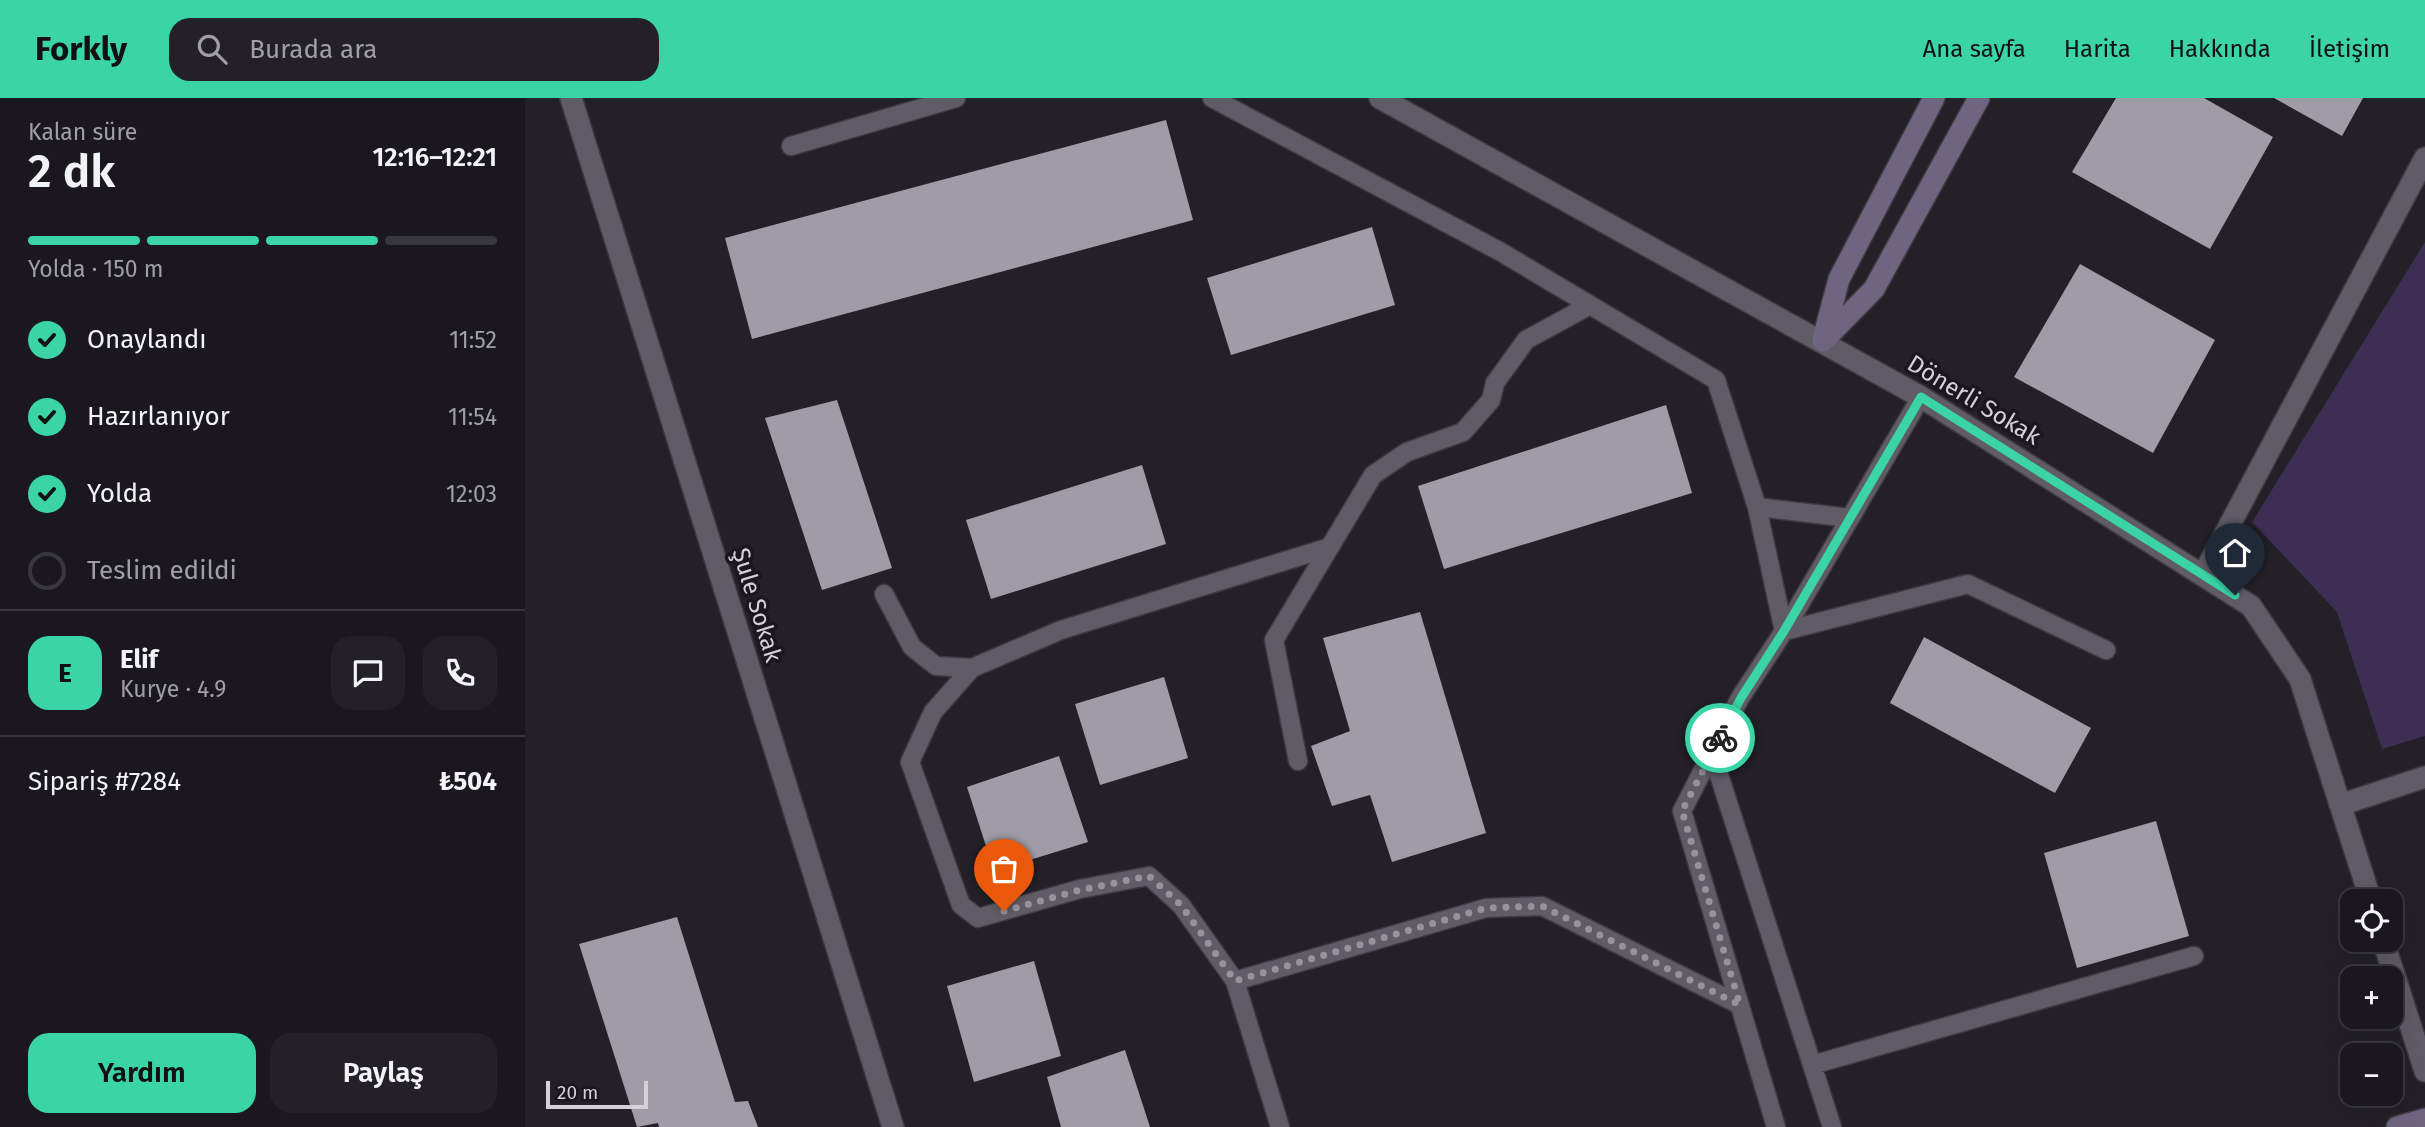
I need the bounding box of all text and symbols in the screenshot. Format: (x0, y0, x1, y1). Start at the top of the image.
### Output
search box (169, 18, 659, 81)
text: Forkly (35, 29, 127, 69)
icon: search (193, 30, 231, 68)
text: Burada ara (249, 34, 377, 65)
text: Ana sayfa (1922, 35, 2026, 63)
text: Harita (2064, 35, 2131, 63)
text: Hakkında (2169, 35, 2271, 63)
text: İletişim (2309, 35, 2390, 63)
text: Kalan süre (28, 118, 137, 146)
text: 12:16–12:21 (373, 142, 497, 173)
text: 2 dk (28, 144, 115, 199)
text: Yolda · 150 m (28, 255, 163, 283)
icon: check (28, 321, 66, 359)
text: Onaylandı (87, 324, 207, 355)
text: 11:52 (449, 326, 497, 354)
street label: Dönerli Sokak (1902, 349, 2046, 451)
icon: check (28, 398, 66, 436)
text: Hazırlanıyor (87, 401, 230, 432)
text: 11:54 (448, 403, 497, 431)
icon: check (28, 475, 66, 513)
text: Yolda (87, 478, 152, 509)
text: 12:03 (446, 480, 497, 508)
pin (2205, 523, 2265, 595)
icon: home (2216, 534, 2254, 572)
street label: Şule Sokak (726, 545, 788, 666)
text: Teslim edildi (87, 555, 237, 586)
button: chat (331, 636, 405, 710)
button: phone (423, 636, 497, 710)
text: Elif (120, 644, 158, 675)
text: E (58, 658, 72, 689)
text: Kurye · 4.9 (120, 675, 226, 703)
courier (1685, 703, 1755, 773)
icon: bike (1701, 719, 1739, 757)
text: Sipariş #7284 (28, 766, 181, 797)
text: ₺504 (439, 766, 497, 797)
pin (974, 839, 1034, 911)
icon: bag (985, 850, 1023, 888)
map controls (2340, 889, 2403, 1106)
button: locate (2340, 889, 2403, 952)
button: + (2340, 966, 2403, 1029)
button: Yardım (28, 1033, 256, 1113)
button: Paylaş (270, 1033, 497, 1113)
button: − (2340, 1043, 2403, 1106)
scale bar (546, 1078, 647, 1110)
text: 20 m (557, 1081, 598, 1104)

